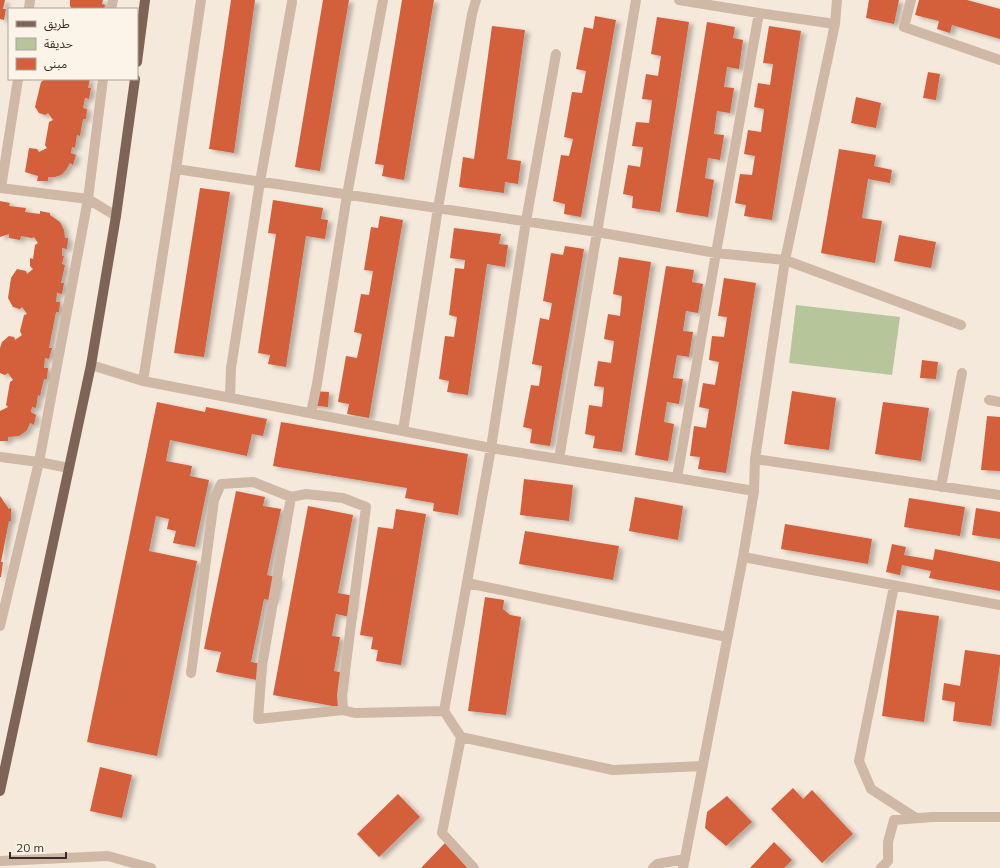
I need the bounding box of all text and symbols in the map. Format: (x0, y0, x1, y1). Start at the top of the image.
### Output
legend (8, 8, 138, 80)
text: طريق (44, 16, 70, 32)
text: حديقة (44, 36, 73, 51)
text: مبنى (44, 56, 67, 71)
scale bar (10, 834, 66, 860)
text: 20 m (16, 840, 44, 855)

